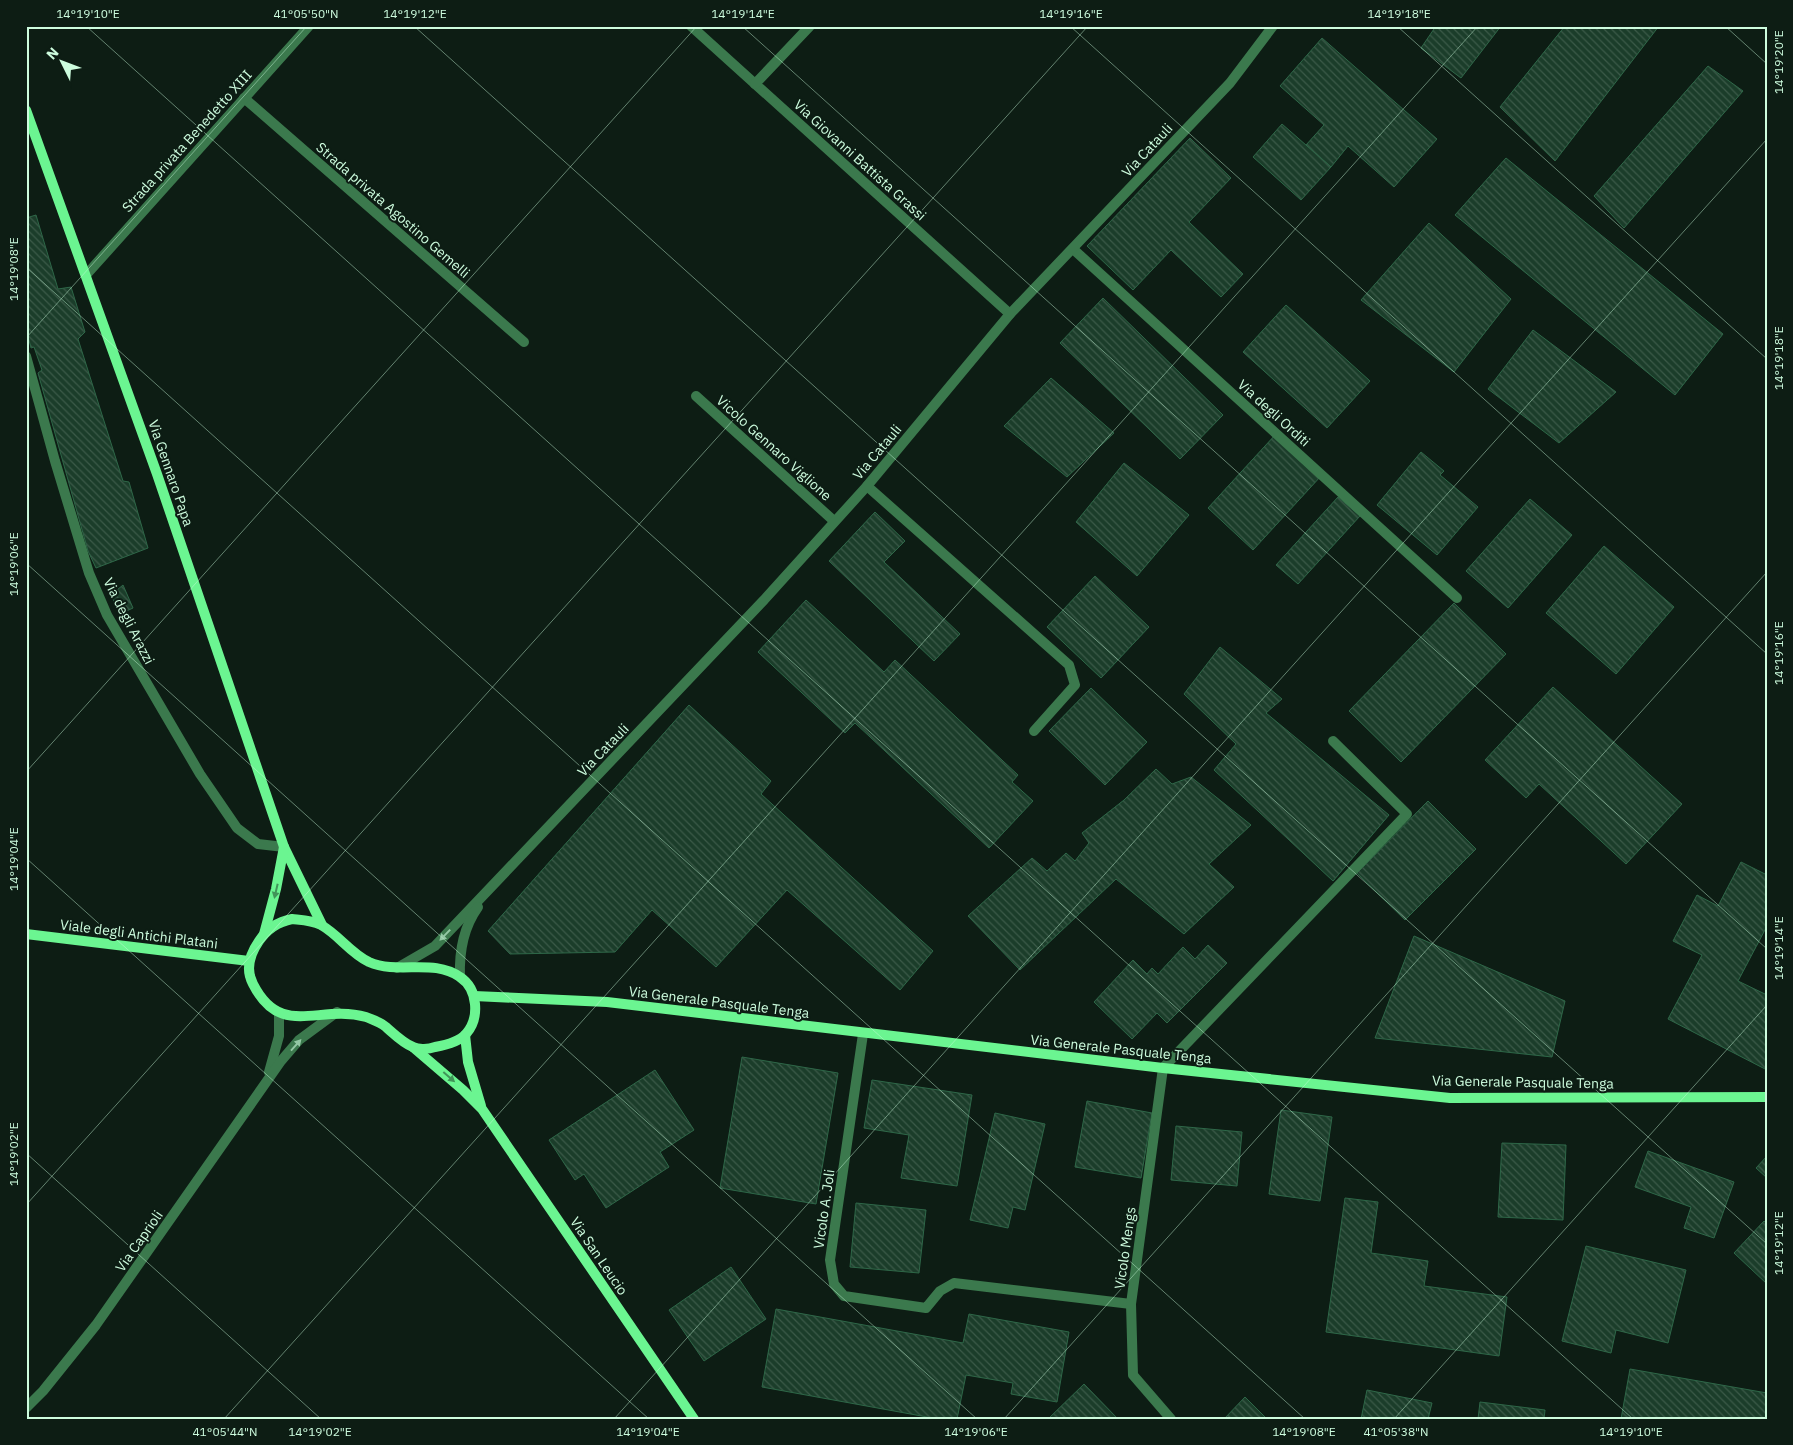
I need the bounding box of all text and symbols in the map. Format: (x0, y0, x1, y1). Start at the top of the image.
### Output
text: 14°19'10"E (56, 6, 120, 21)
text: 41°05'50"N (273, 6, 339, 21)
text: 14°19'12"E (383, 6, 447, 21)
text: 14°19'14"E (711, 6, 775, 21)
text: 14°19'16"E (1039, 6, 1103, 21)
text: 14°19'18"E (1367, 6, 1431, 21)
text: 14°19'20"E (1771, 30, 1786, 94)
north arrow (38, 38, 88, 88)
text: N (42, 44, 62, 63)
street label: Strada privata Benedetto XIII (118, 66, 256, 216)
street label: Via Giovanni Battista Grassi (790, 96, 930, 224)
street label: Via Catauli (1118, 119, 1176, 181)
street label: Strada privata Agostino Gemelli (312, 138, 474, 282)
text: 14°19'08"E (6, 237, 21, 301)
text: 14°19'18"E (1771, 326, 1786, 390)
street label: Via degli Orditi (1234, 376, 1314, 450)
street label: Vicolo Gennaro Viglione (713, 391, 836, 505)
street label: Via Gennaro Papa (144, 417, 198, 529)
street label: Via Catauli (849, 421, 905, 483)
text: 14°19'06"E (6, 532, 21, 596)
street label: Via degli Arazzi (99, 575, 159, 667)
text: 14°19'16"E (1771, 621, 1786, 685)
street label: Via Catauli (573, 720, 633, 780)
text: 14°19'04"E (6, 827, 21, 891)
one-way arrow (272, 883, 280, 898)
street label: Viale degli Antichi Platani (59, 915, 219, 953)
text: 14°19'14"E (1771, 916, 1786, 980)
one-way arrow (439, 929, 451, 941)
street label: Via Generale Pasquale Tenga (628, 982, 811, 1022)
street label: Via Generale Pasquale Tenga (1030, 1031, 1213, 1068)
one-way arrow (290, 1039, 302, 1051)
street label: Via Generale Pasquale Tenga (1432, 1071, 1615, 1093)
one-way arrow (443, 1072, 456, 1083)
text: 14°19'02"E (6, 1122, 21, 1186)
street label: Vicolo A. Joli (809, 1168, 839, 1250)
street label: Vicolo Mengs (1110, 1205, 1140, 1290)
street label: Via Caprioli (111, 1207, 167, 1275)
text: 14°19'12"E (1771, 1211, 1786, 1275)
street label: Via San Leucio (566, 1213, 632, 1299)
text: 41°05'44"N (192, 1424, 258, 1439)
text: 14°19'02"E (288, 1424, 352, 1439)
text: 14°19'04"E (616, 1424, 680, 1439)
text: 14°19'06"E (944, 1424, 1008, 1439)
text: 14°19'08"E (1272, 1424, 1336, 1439)
text: 41°05'38"N (1363, 1424, 1429, 1439)
text: 14°19'10"E (1599, 1424, 1663, 1439)

